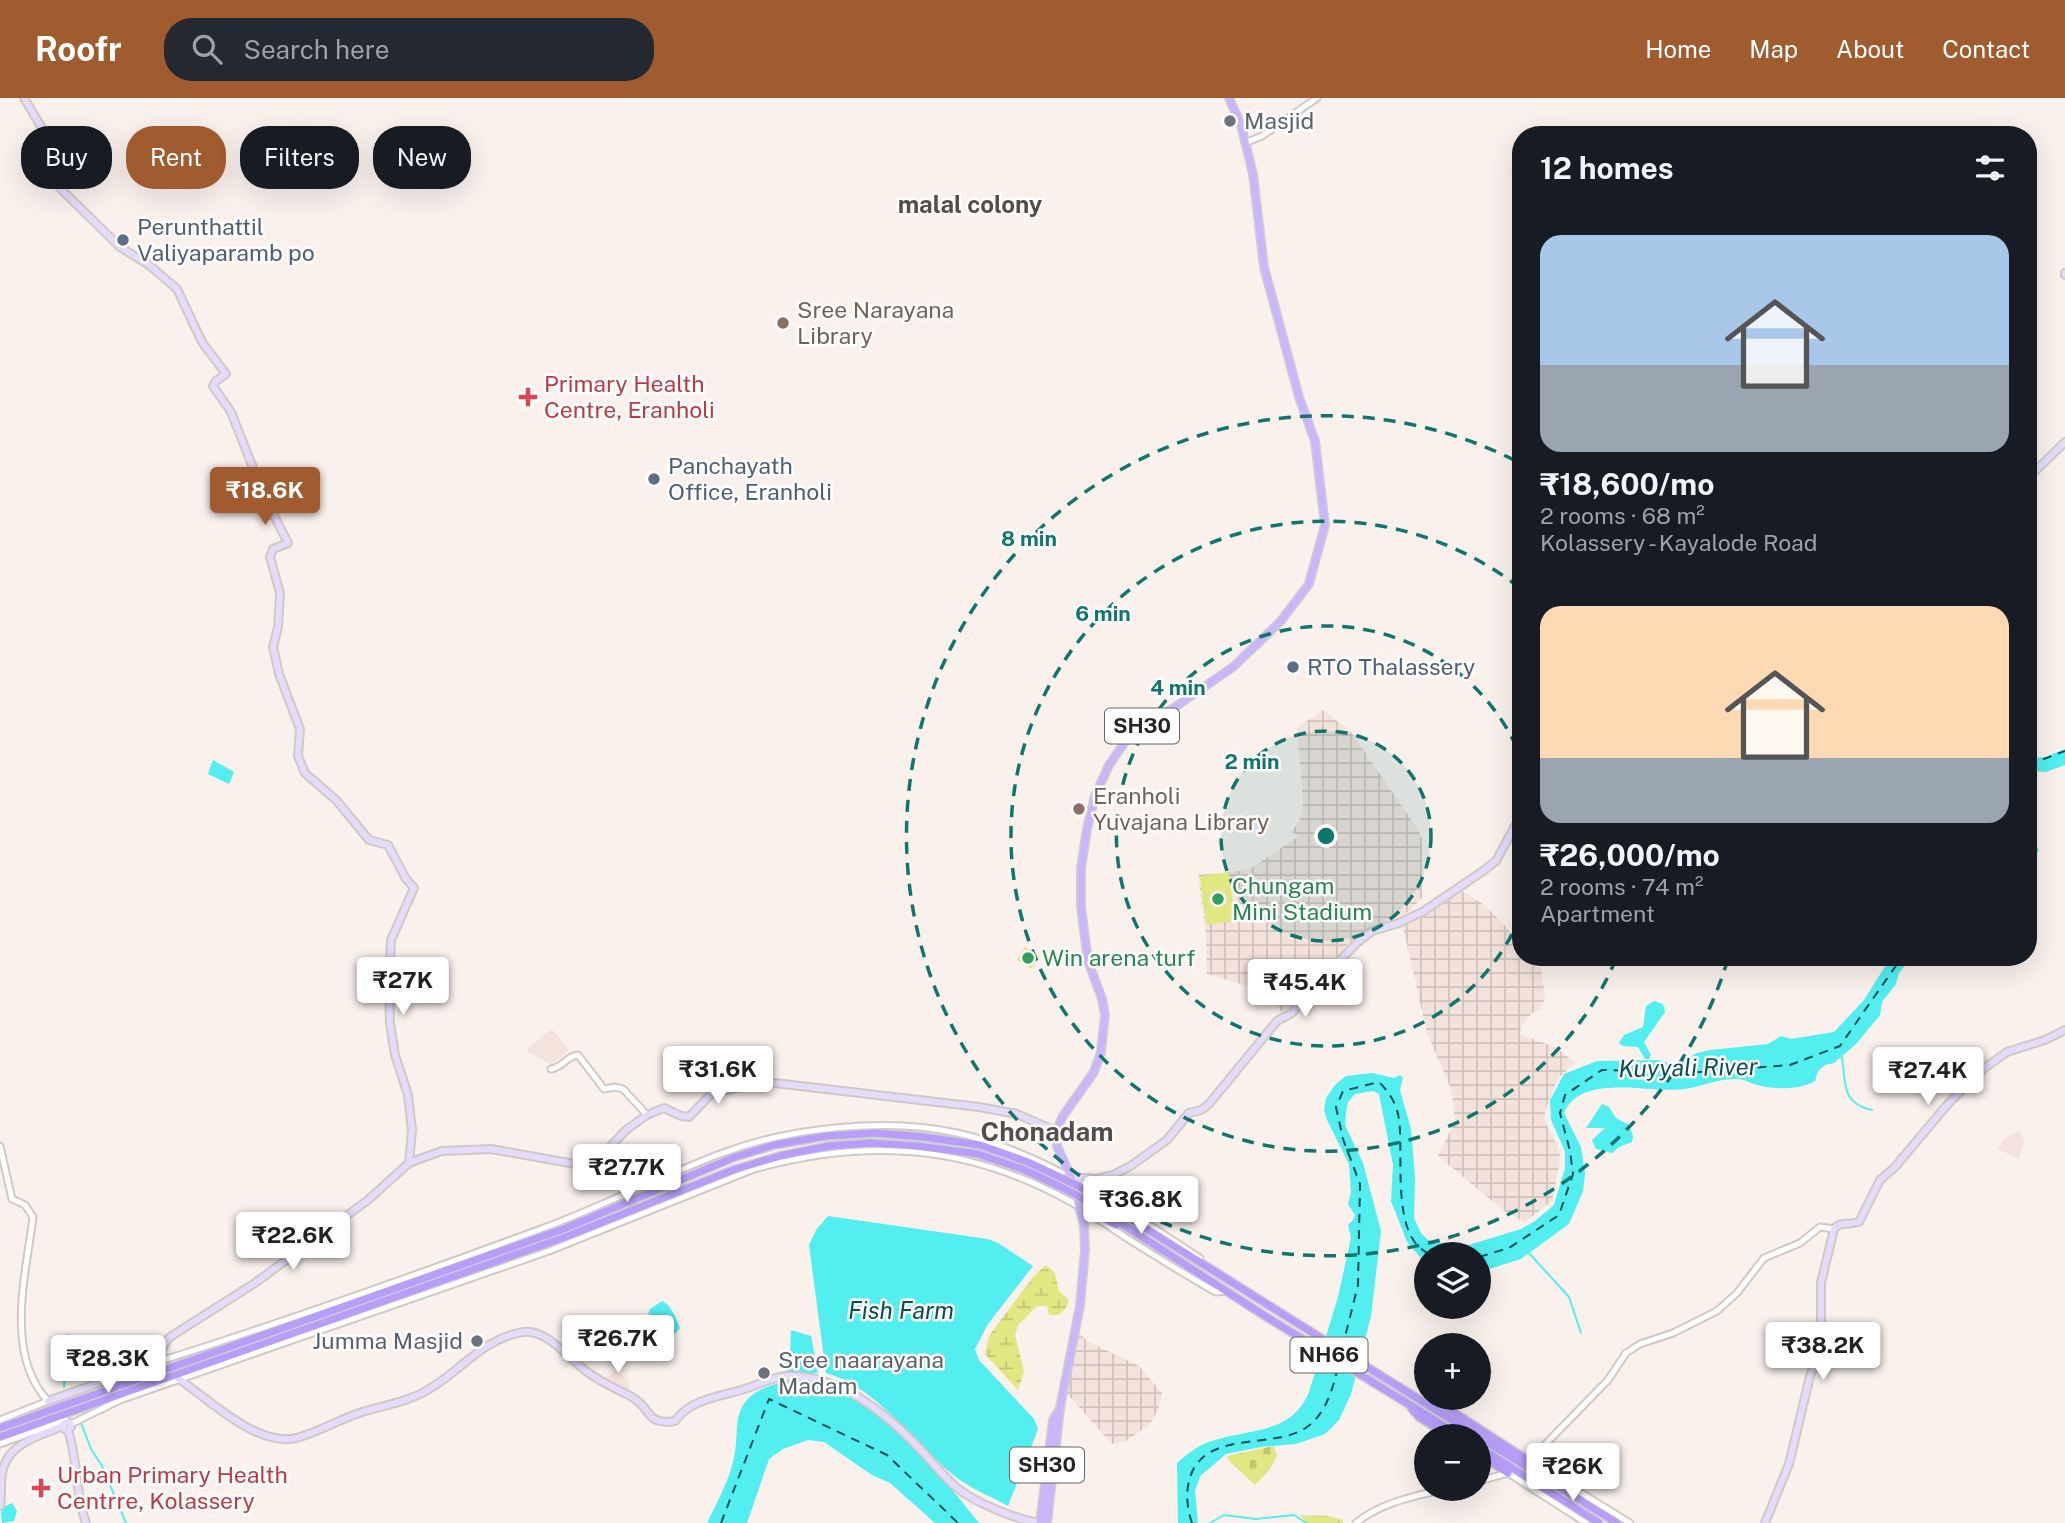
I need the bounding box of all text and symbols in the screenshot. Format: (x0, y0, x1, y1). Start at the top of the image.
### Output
search box (164, 18, 654, 81)
text: Roofr (35, 30, 122, 68)
icon: search (188, 30, 226, 68)
text: Search here (244, 34, 390, 65)
text: Home (1645, 35, 1711, 63)
text: Map (1749, 35, 1798, 63)
text: About (1836, 35, 1904, 63)
text: Contact (1942, 35, 2030, 63)
place label: Masjid (1244, 107, 1314, 134)
marker: Masjid (1222, 113, 1238, 129)
chip: Buy (21, 126, 112, 189)
chip: Rent (126, 126, 226, 189)
chip: Filters (240, 126, 359, 189)
chip: New (373, 126, 471, 189)
icon: filters (1971, 149, 2009, 187)
text: 12 homes (1540, 150, 1674, 186)
district label: malal colony (898, 190, 1043, 218)
place label: Perunthattil Valiyaparamb po (137, 213, 315, 266)
marker: Perunthattil Valiyaparamb po (115, 232, 131, 248)
icon: home (1712, 281, 1838, 407)
place label: Sree Narayana Library (797, 296, 954, 349)
marker: Sree Narayana Library (775, 315, 791, 331)
place label: Primary Health Centre, Eranholi (544, 370, 715, 423)
marker: Primary Health Centre, Eranholi (518, 387, 538, 407)
place label: Panchayath Office, Eranholi (668, 452, 832, 505)
text: ₹18,600/mo (1540, 466, 1714, 502)
pin: ₹18.6K (208, 468, 322, 527)
marker: Panchayath Office, Eranholi (646, 471, 662, 487)
text: ₹18.6K (226, 476, 304, 503)
text: 2 rooms · 68 m² (1540, 502, 1705, 529)
text: 8 min (1001, 526, 1057, 551)
text: Kolassery - Kayalode Road (1540, 529, 1817, 556)
text: 6 min (1075, 601, 1131, 626)
icon: home (1712, 652, 1838, 778)
place label: RTO Thalassery (1307, 653, 1475, 680)
marker: RTO Thalassery (1285, 659, 1301, 675)
text: 4 min (1150, 675, 1206, 700)
road number: SH30 (1105, 708, 1179, 744)
text: 2 min (1224, 749, 1280, 774)
place label: Eranholi Yuvajana Library (1093, 782, 1269, 835)
marker: Eranholi Yuvajana Library (1071, 801, 1087, 817)
centre of rings (1314, 824, 1338, 848)
text: ₹26,000/mo (1540, 837, 1720, 873)
place label: Chungam Mini Stadium (1232, 872, 1372, 925)
text: 2 rooms · 74 m² (1540, 873, 1703, 900)
marker: Chungam Mini Stadium (1210, 891, 1226, 907)
text: Apartment (1540, 900, 1655, 927)
place label: Win arena turf (1042, 944, 1195, 971)
marker: Win arena turf (1020, 950, 1036, 966)
pin: ₹27K (362, 958, 444, 1017)
pin: ₹45.4K (1248, 960, 1362, 1019)
text: ₹27K (373, 966, 433, 993)
text: ₹45.4K (1264, 968, 1346, 995)
pin: ₹31.6K (661, 1046, 775, 1106)
pin: ₹27.4K (1871, 1048, 1985, 1107)
water label: Kuyyali River (1618, 1052, 1759, 1082)
text: ₹31.6K (679, 1055, 757, 1082)
text: ₹27.4K (1889, 1056, 1967, 1083)
district label: Chonadam (981, 1116, 1113, 1147)
pin: ₹27.7K (570, 1144, 684, 1204)
text: ₹27.7K (589, 1153, 665, 1180)
pin: ₹36.8K (1084, 1176, 1198, 1236)
text: ₹36.8K (1099, 1185, 1183, 1212)
pin: ₹22.6K (236, 1212, 350, 1272)
text: ₹22.6K (252, 1221, 334, 1248)
map controls (1414, 1242, 1491, 1501)
button: layers (1414, 1242, 1491, 1319)
water label: Fish Farm (848, 1296, 954, 1324)
pin: ₹26.7K (561, 1316, 675, 1375)
pin: ₹38.2K (1766, 1322, 1880, 1382)
text: ₹26.7K (578, 1324, 658, 1351)
place label: Jumma Masjid (312, 1327, 463, 1354)
text: ₹38.2K (1781, 1331, 1865, 1358)
marker: Jumma Masjid (469, 1333, 485, 1349)
button: + (1414, 1333, 1491, 1410)
pin: ₹28.3K (51, 1336, 165, 1395)
road number: NH66 (1290, 1338, 1368, 1372)
text: ₹28.3K (67, 1344, 149, 1371)
place label: Sree naarayana Madam (778, 1346, 944, 1399)
marker: Sree naarayana Madam (756, 1365, 772, 1381)
button: − (1414, 1424, 1491, 1501)
pin: ₹26K (1532, 1444, 1614, 1503)
road number: SH30 (1010, 1448, 1084, 1482)
text: ₹26K (1542, 1452, 1604, 1479)
place label: Urban Primary Health Centrre, Kolassery (57, 1461, 288, 1514)
marker: Urban Primary Health Centrre, Kolassery (31, 1478, 51, 1498)

